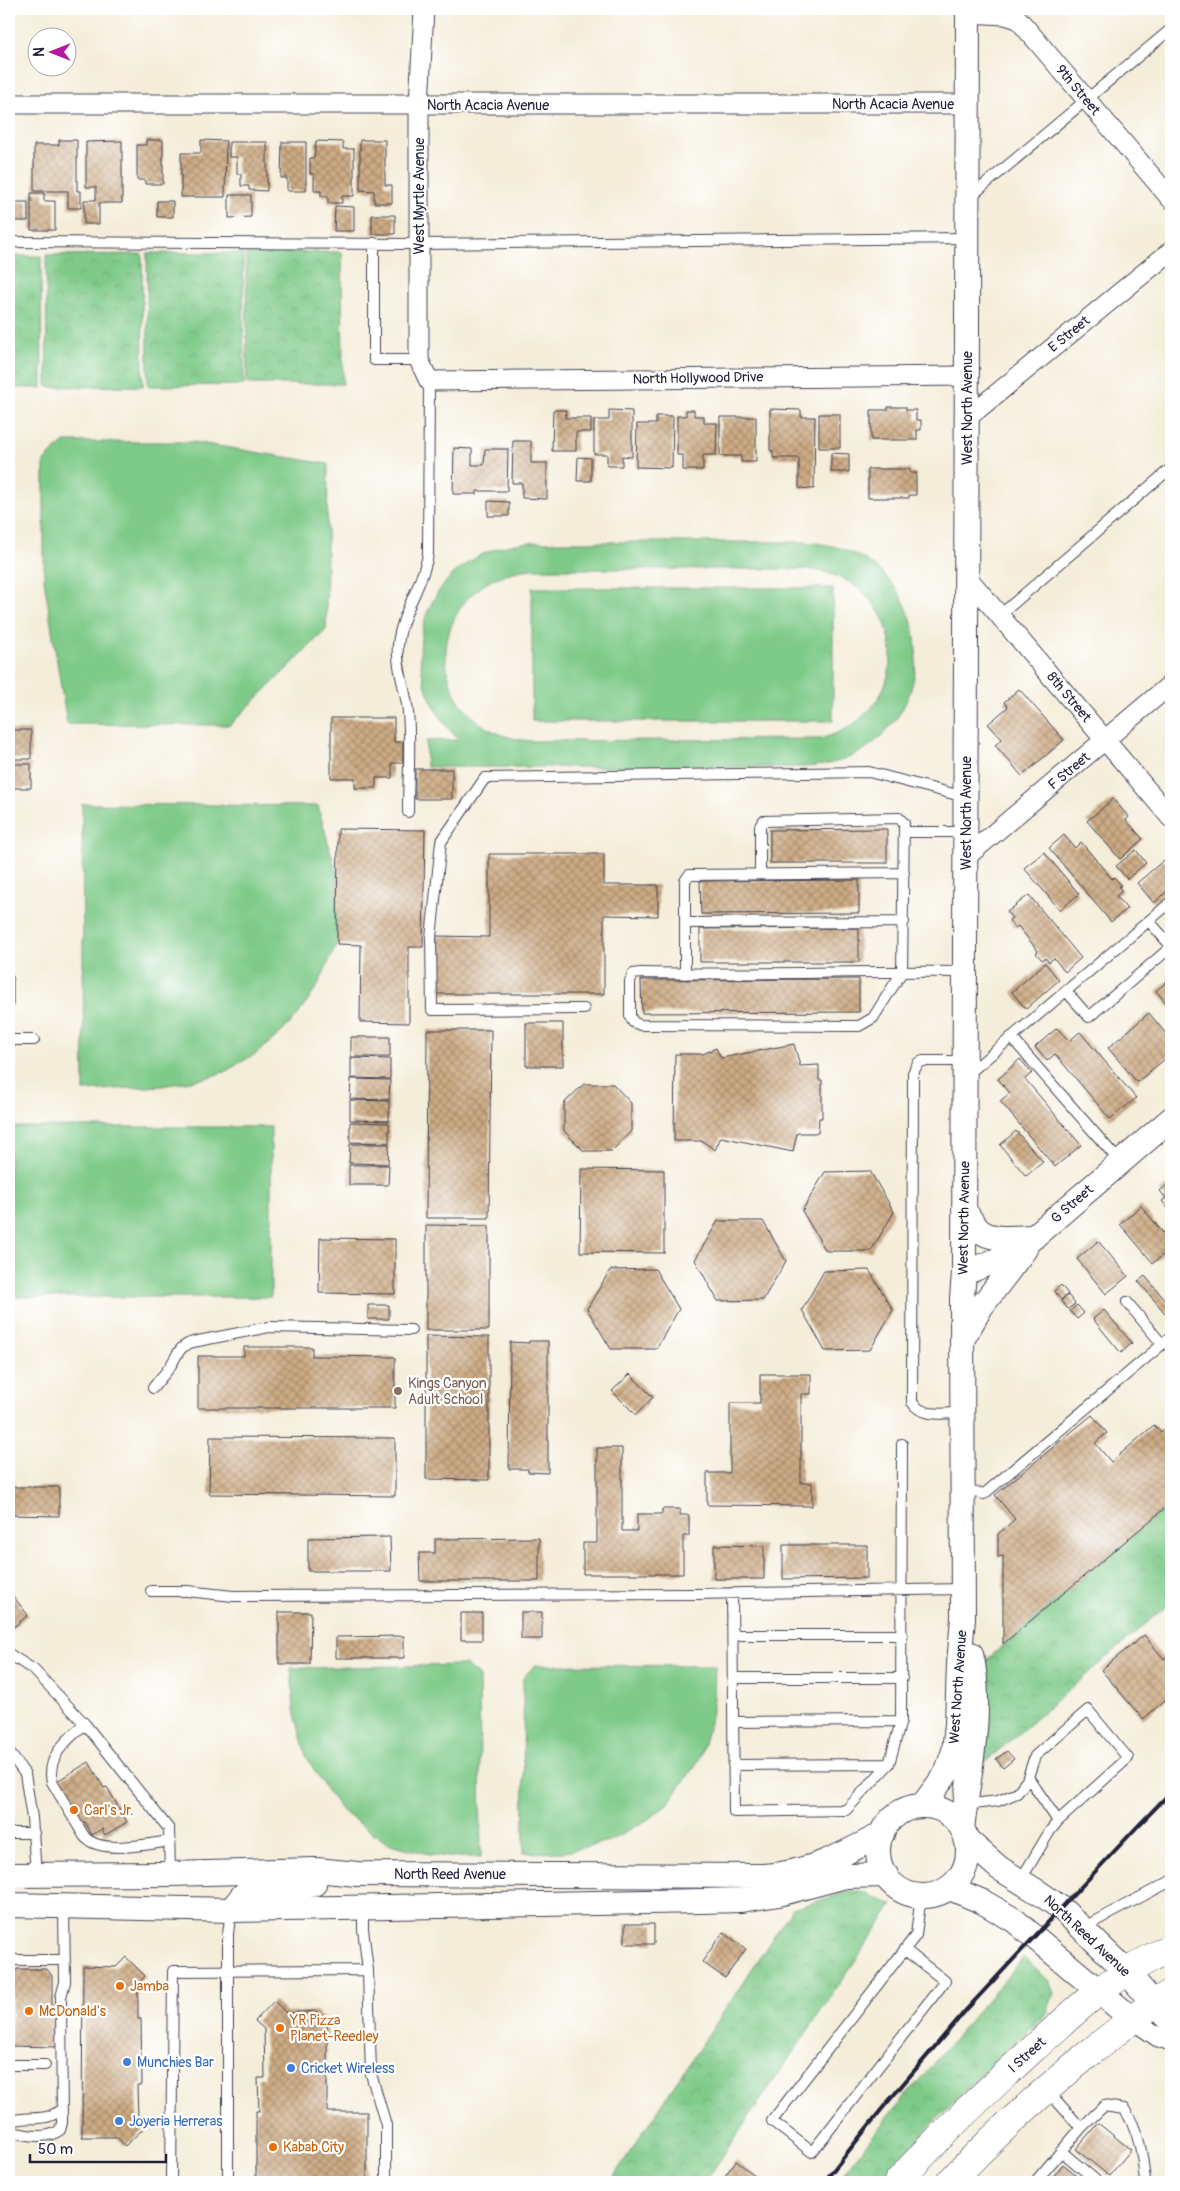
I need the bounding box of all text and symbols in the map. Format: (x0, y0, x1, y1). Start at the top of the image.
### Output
north arrow (28, 28, 78, 78)
text: N (31, 47, 48, 57)
street label: 9th Street (1052, 61, 1104, 119)
street label: North Acacia Avenue (832, 96, 954, 113)
street label: North Acacia Avenue (427, 97, 549, 114)
street label: West Myrtle Avenue (411, 138, 428, 254)
street label: E Street (1045, 312, 1093, 356)
street label: West North Avenue (959, 351, 976, 465)
street label: North Hollywood Drive (633, 368, 763, 388)
street label: 8th Street (1043, 668, 1095, 726)
street label: F Street (1045, 748, 1094, 793)
street label: West North Avenue (958, 756, 975, 870)
street label: West North Avenue (955, 1161, 973, 1275)
street label: G Street (1047, 1181, 1097, 1227)
place label: Kings Canyon Adult School (408, 1375, 487, 1408)
marker: Kings Canyon Adult School (392, 1385, 404, 1397)
street label: West North Avenue (946, 1629, 970, 1744)
place label: Carl's Jr. (84, 1802, 133, 1819)
marker: Carl's Jr. (68, 1804, 80, 1816)
street label: North Reed Avenue (394, 1866, 506, 1883)
street label: North Reed Avenue (1040, 1892, 1134, 1980)
place label: Jamba (130, 1978, 169, 1995)
marker: Jamba (114, 1980, 126, 1992)
place label: McDonald's (39, 2003, 107, 2020)
marker: McDonald's (23, 2005, 35, 2017)
place label: YR Pizza Planet-Reedley (289, 2012, 379, 2045)
marker: YR Pizza Planet-Reedley (274, 2022, 286, 2034)
street label: I Street (1005, 2033, 1050, 2076)
place label: Munchies Bar (137, 2054, 214, 2071)
marker: Munchies Bar (121, 2056, 133, 2068)
place label: Cricket Wireless (301, 2060, 395, 2077)
marker: Cricket Wireless (285, 2062, 297, 2074)
place label: Joyeria Herreras (129, 2113, 223, 2130)
marker: Joyeria Herreras (113, 2115, 125, 2127)
scale bar (30, 2131, 166, 2163)
place label: Kabab City (283, 2139, 344, 2156)
text: 50 m (38, 2140, 73, 2159)
marker: Kabab City (267, 2141, 279, 2153)

